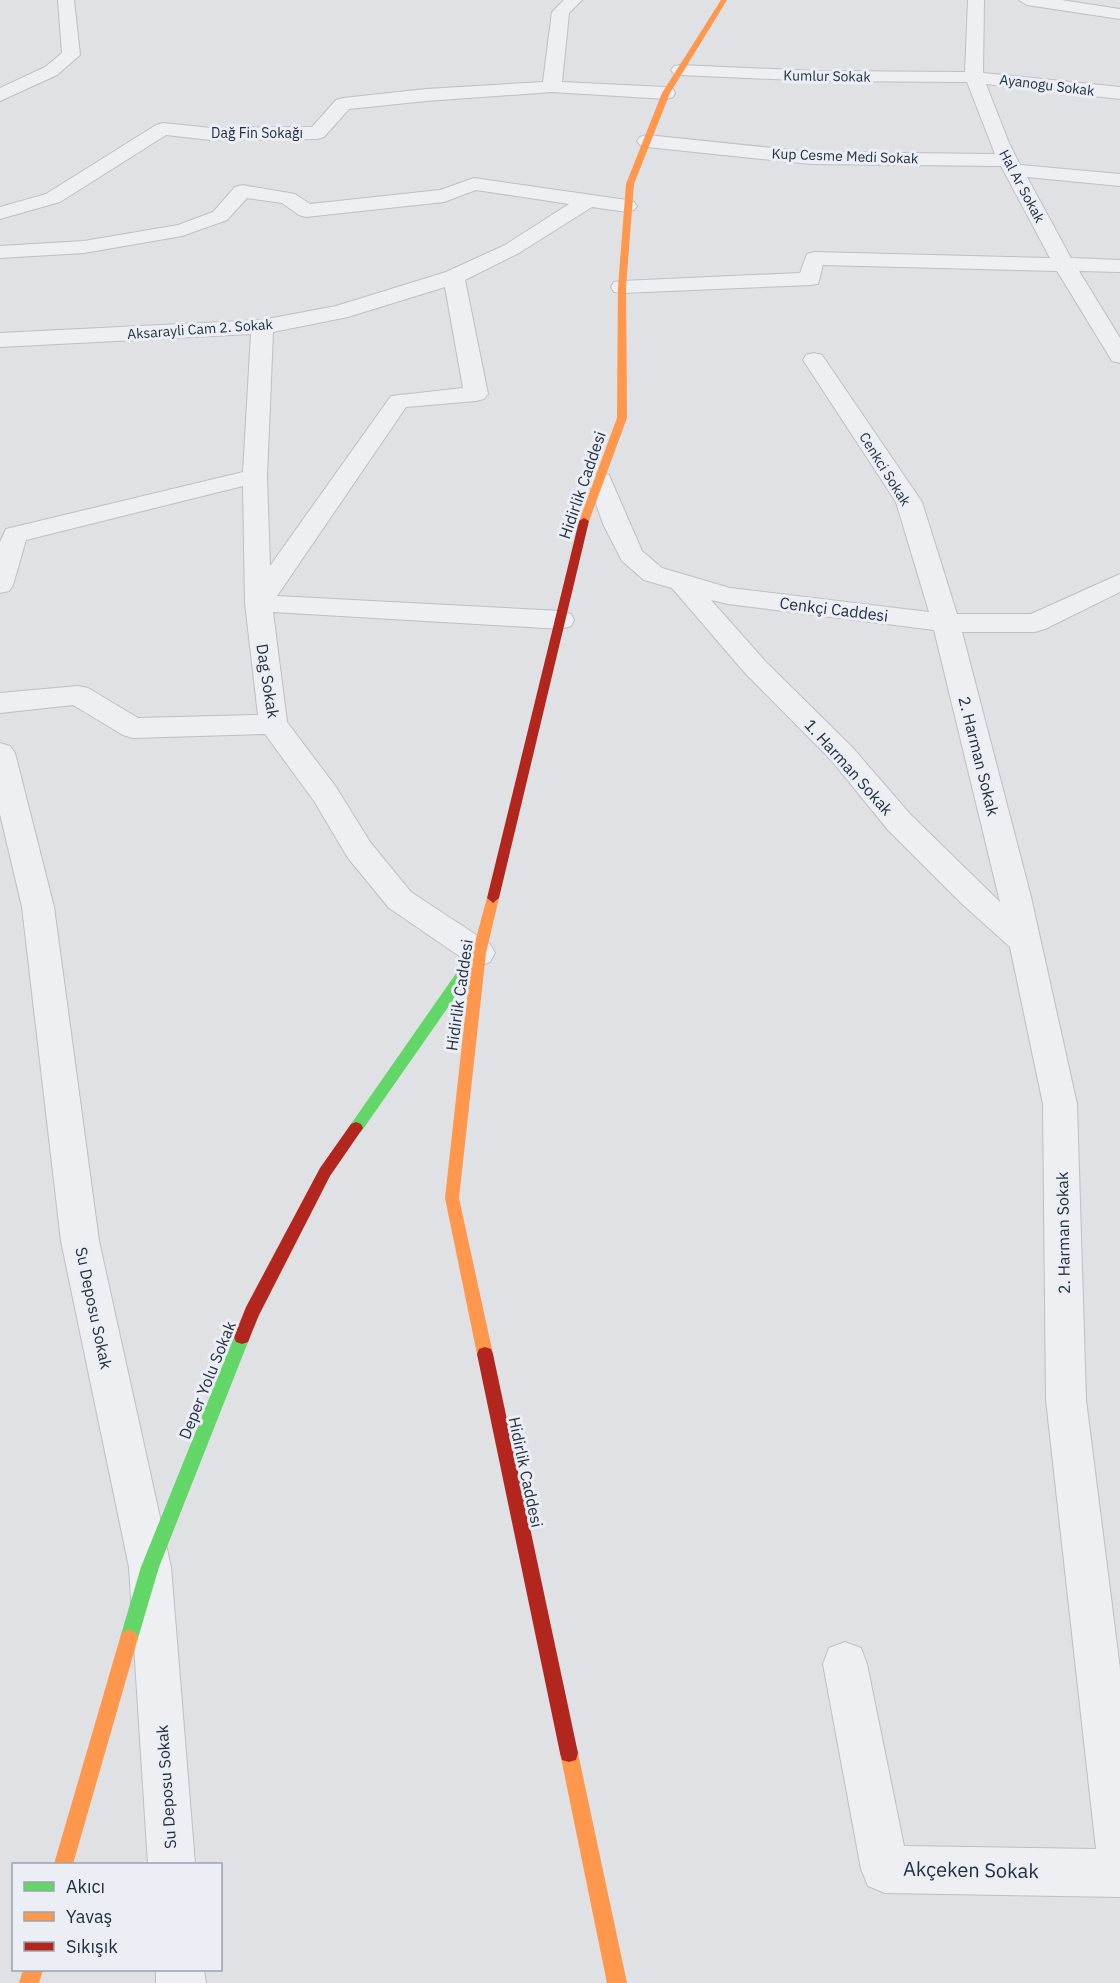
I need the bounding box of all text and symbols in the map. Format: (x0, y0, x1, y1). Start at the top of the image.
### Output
street label: Kumlur Sokak (783, 66, 871, 86)
street label: Ayanogu Sokak (998, 70, 1096, 100)
street label: Dağ Fin Sokağı (211, 124, 303, 142)
street label: Kup Cesme Medi Sokak (771, 144, 919, 168)
street label: Hal Ar Sokak (995, 146, 1049, 226)
street label: Aksarayli Cam 2. Sokak (127, 315, 274, 343)
street label: Hidirlik Caddesi (554, 428, 610, 542)
street label: Cenkci Sokak (855, 429, 915, 510)
street label: Cenkçi Caddesi (778, 592, 890, 626)
street label: Dag Sokak (252, 642, 284, 720)
street label: 2. Harman Sokak (954, 694, 1004, 818)
street label: 1. Harman Sokak (801, 715, 898, 820)
street label: Hidirlik Caddesi (441, 938, 477, 1052)
street label: 2. Harman Sokak (1052, 1171, 1074, 1294)
street label: Su Deposu Sokak (71, 1245, 117, 1371)
street label: Deper Yolu Sokak (174, 1317, 240, 1442)
street label: Hidirlik Caddesi (505, 1415, 547, 1529)
street label: Su Deposu Sokak (152, 1724, 180, 1850)
street label: Akçeken Sokak (903, 1855, 1040, 1884)
legend (12, 1863, 222, 1971)
text: Akıcı (66, 1875, 105, 1898)
text: Yavaş (66, 1905, 112, 1928)
text: Sıkışık (66, 1935, 118, 1958)

